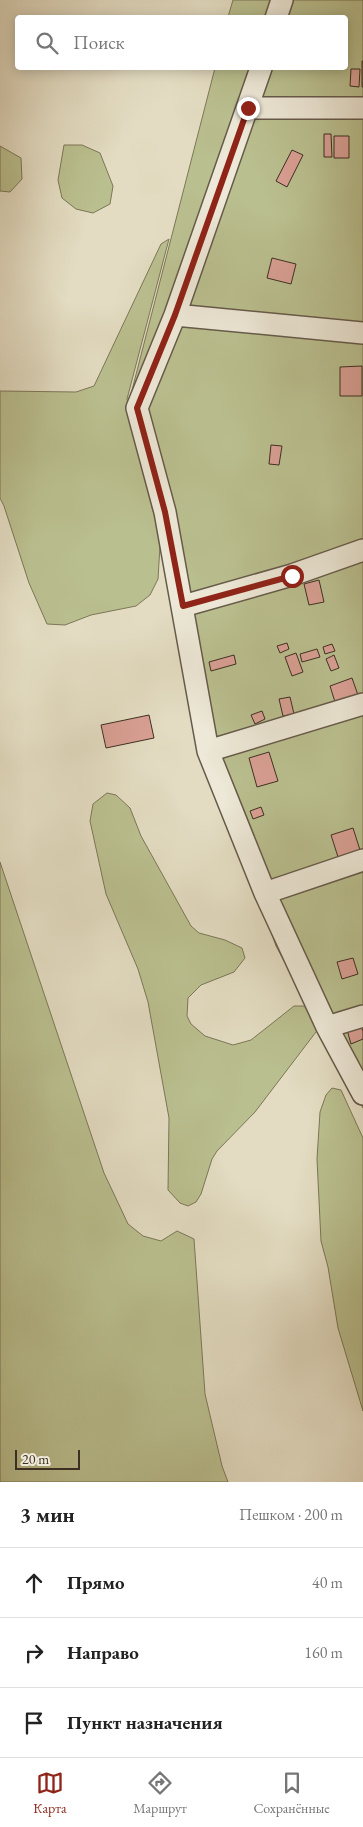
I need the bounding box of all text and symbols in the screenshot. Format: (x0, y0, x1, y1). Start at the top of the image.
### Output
search box (15, 15, 348, 70)
icon: search (33, 29, 61, 57)
text: Поиск (73, 30, 125, 55)
route end (237, 97, 260, 120)
route start (281, 565, 304, 588)
scale bar (15, 1447, 80, 1470)
text: 20 m (22, 1450, 49, 1468)
text: 3 мин (20, 1501, 75, 1528)
text: Пешком · 200 m (239, 1504, 343, 1525)
icon: ahead (20, 1569, 48, 1597)
text: Прямо (67, 1570, 125, 1595)
text: 40 m (312, 1572, 343, 1593)
icon: right (20, 1639, 48, 1667)
text: Направо (67, 1640, 139, 1665)
text: 160 m (304, 1642, 343, 1663)
icon: arrive (20, 1709, 48, 1737)
text: Пункт назначения (67, 1710, 223, 1735)
tab: Карта (33, 1769, 67, 1817)
tab: Маршрут (133, 1769, 187, 1817)
tab: Сохранённые (253, 1769, 330, 1817)

